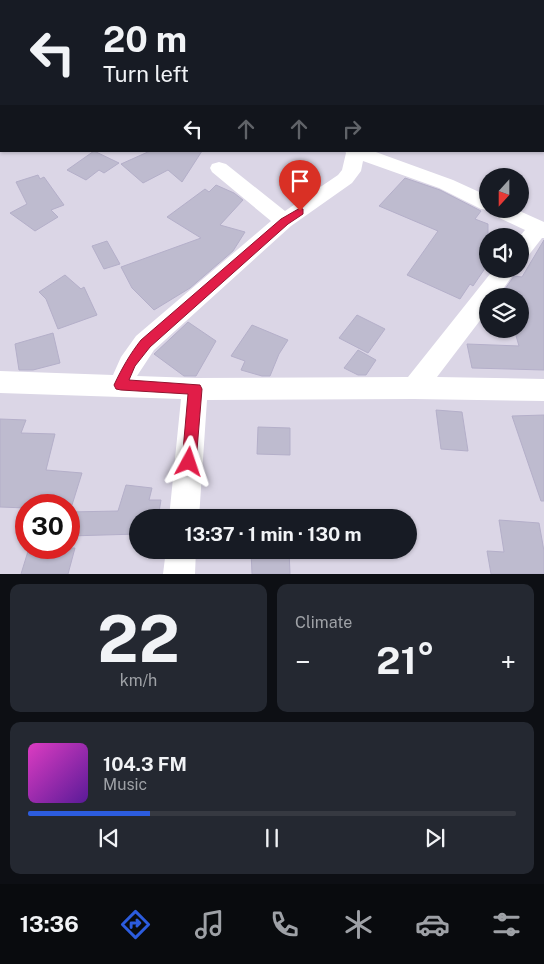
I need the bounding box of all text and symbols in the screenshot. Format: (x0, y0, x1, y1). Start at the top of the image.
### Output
text: 20 m (103, 19, 187, 60)
icon: left (20, 20, 85, 85)
text: Turn left (103, 61, 189, 87)
icon: left (179, 115, 207, 143)
icon: ahead (232, 115, 260, 143)
icon: ahead (285, 115, 313, 143)
icon: right (338, 115, 366, 143)
pin (279, 160, 321, 211)
icon: arrive (286, 167, 314, 195)
north arrow (479, 168, 529, 218)
map controls (479, 168, 529, 338)
button: sound (479, 228, 529, 278)
button: layers (479, 288, 529, 338)
position arrow (162, 435, 214, 487)
speed limit sign: 30 (15, 494, 80, 559)
text: 13:37 · 1 min · 130 m (184, 523, 362, 545)
text: 22 (97, 600, 180, 677)
text: Climate (295, 613, 352, 632)
text: 21° (376, 638, 435, 683)
text: − (295, 645, 311, 678)
text: + (500, 645, 516, 678)
text: km/h (120, 671, 157, 690)
text: 104.3 FM (103, 753, 187, 775)
text: Music (103, 775, 147, 794)
icon: previous (95, 824, 123, 852)
icon: pause (258, 824, 286, 852)
icon: next (421, 824, 449, 852)
icon: directions (118, 907, 153, 942)
icon: music (192, 907, 227, 942)
icon: phone (267, 907, 302, 942)
icon: climate (341, 907, 376, 942)
icon: car (415, 907, 450, 942)
icon: filters (489, 907, 524, 942)
text: 13:36 (20, 911, 79, 937)

